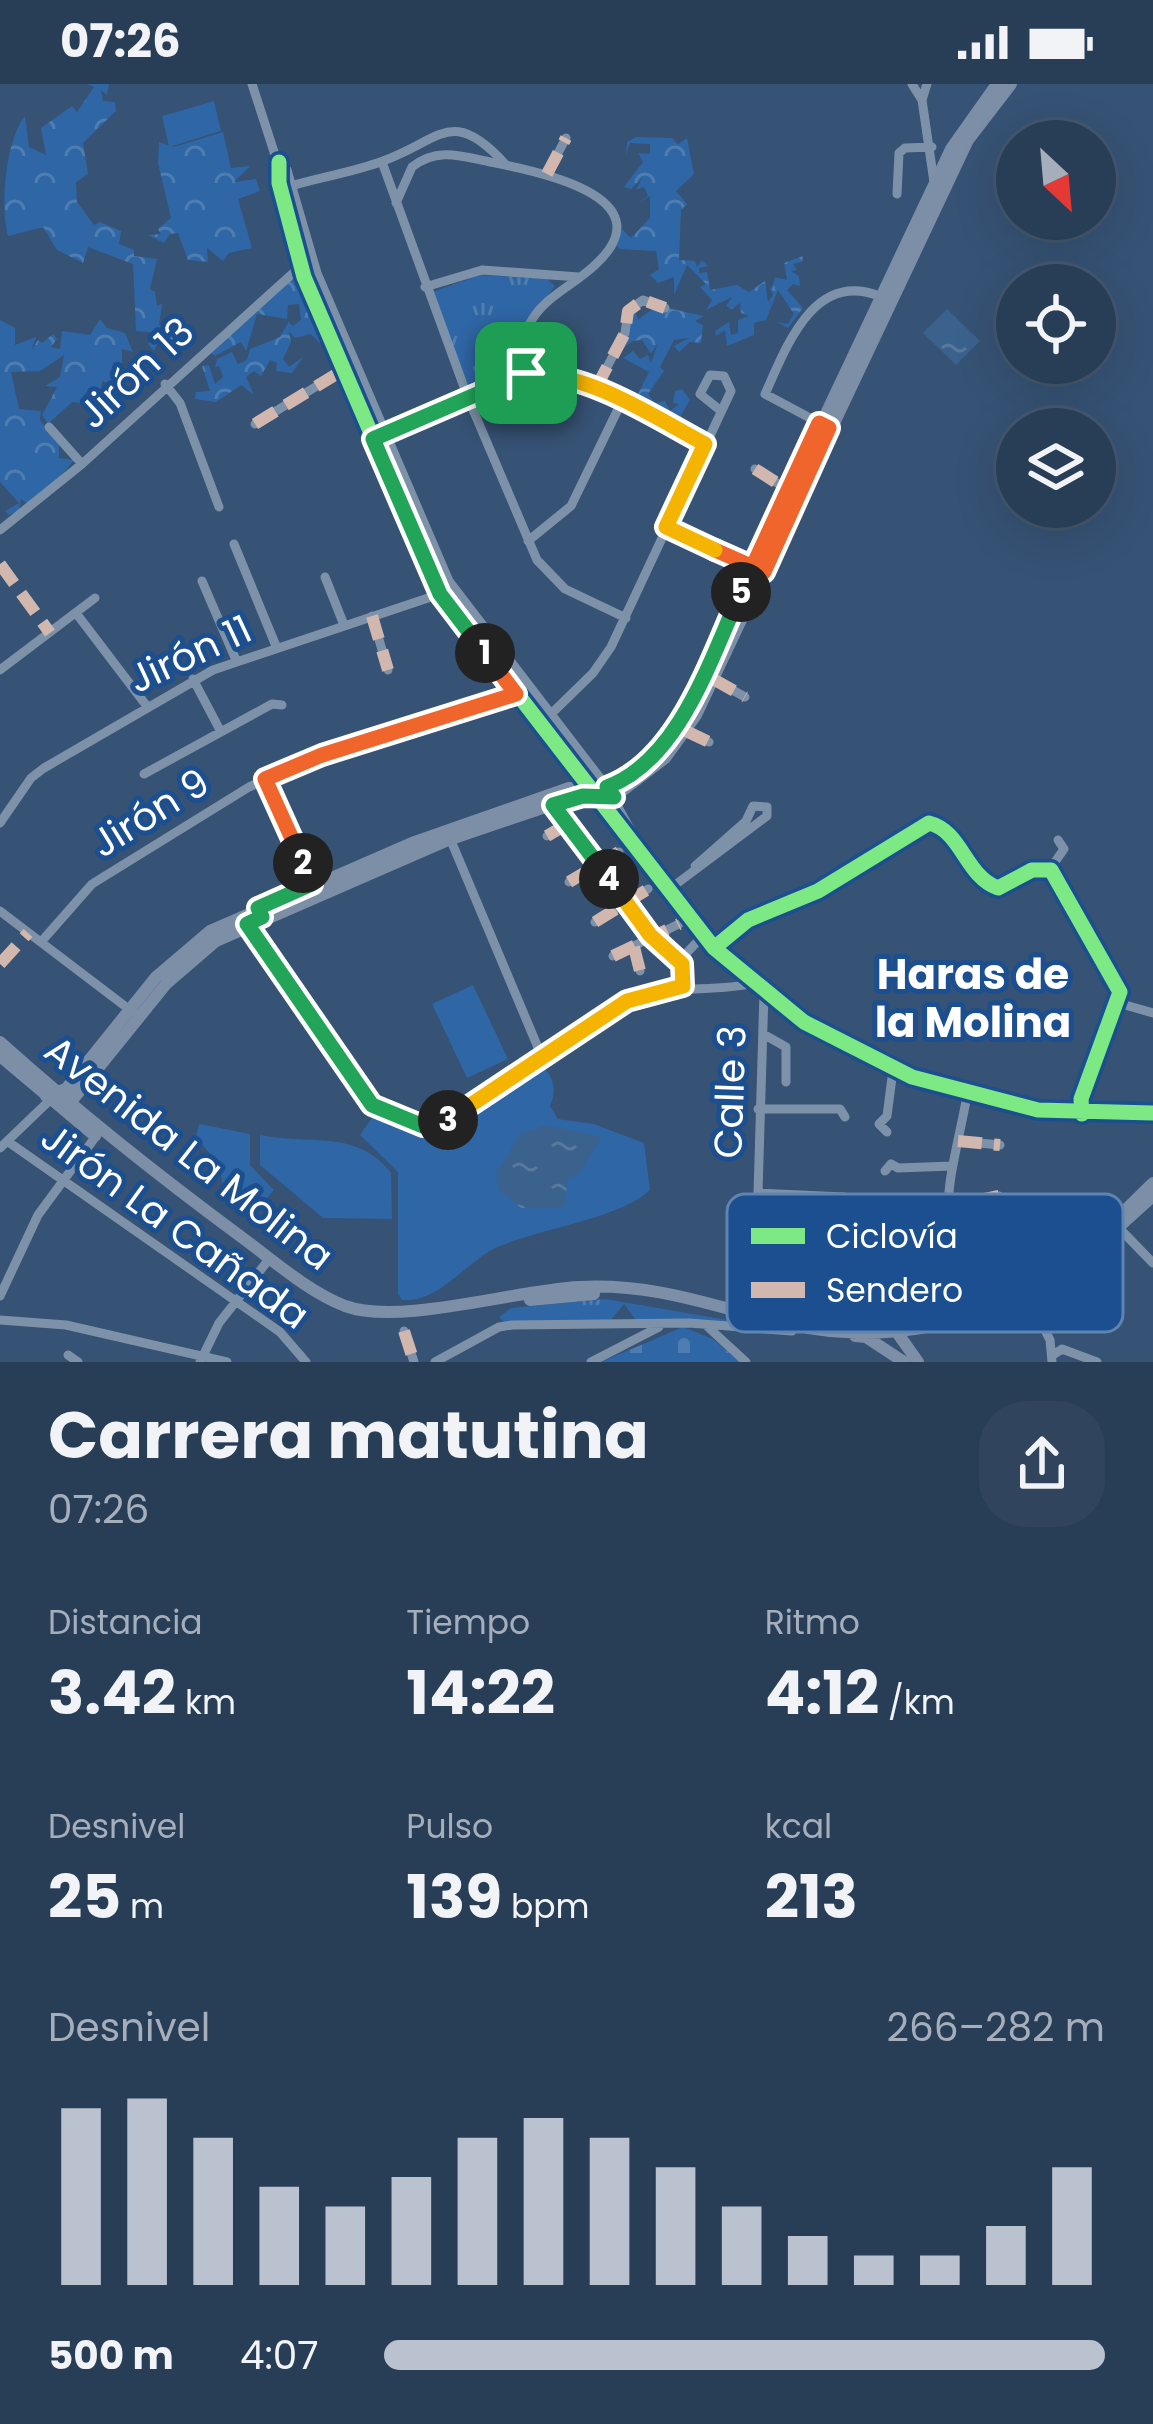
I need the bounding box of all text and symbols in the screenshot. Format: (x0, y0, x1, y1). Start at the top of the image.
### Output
text: 07:26 (60, 10, 181, 73)
north arrow (996, 120, 1116, 240)
map controls (996, 120, 1116, 528)
button: locate (996, 264, 1116, 384)
street label: Jirón 13 (66, 305, 206, 441)
pin (475, 322, 577, 424)
icon: arrive (493, 340, 559, 406)
button: layers (996, 408, 1116, 528)
pin: 5 (711, 562, 771, 622)
text: 5 (730, 568, 752, 615)
street label: Jirón 11 (119, 602, 261, 706)
pin: 1 (455, 623, 515, 683)
text: 1 (479, 629, 491, 676)
street label: Jirón 9 (80, 755, 220, 871)
pin: 2 (273, 833, 333, 893)
text: 2 (294, 839, 312, 886)
pin: 4 (579, 849, 639, 909)
text: 4 (598, 855, 620, 902)
district label: Haras de la Molina (875, 945, 1071, 1052)
street label: Avenida La Molina (33, 1023, 345, 1283)
street label: Calle 3 (700, 1024, 760, 1160)
pin: 3 (418, 1090, 478, 1150)
text: 3 (438, 1096, 458, 1143)
street label: Jirón La Cañada (30, 1110, 320, 1342)
legend (727, 1194, 1123, 1332)
text: Ciclovía (826, 1213, 958, 1260)
text: Sendero (826, 1267, 963, 1314)
text: Carrera matutina (48, 1389, 649, 1481)
button: share (979, 1401, 1105, 1527)
text: 07:26 (48, 1482, 149, 1537)
text: Distancia (48, 1599, 203, 1646)
text: Tiempo (406, 1599, 530, 1646)
text: Ritmo (765, 1599, 860, 1646)
text: 3.42 (48, 1651, 176, 1735)
text: 14:22 (406, 1651, 555, 1735)
text: 4:12 (765, 1651, 879, 1735)
text: km (176, 1679, 236, 1726)
text: /km (879, 1679, 955, 1726)
text: Desnivel (48, 1803, 185, 1850)
text: Pulso (406, 1803, 493, 1850)
text: kcal (765, 1803, 832, 1850)
text: 25 (48, 1855, 121, 1939)
text: 139 (406, 1855, 502, 1939)
text: 213 (765, 1855, 858, 1939)
text: m (121, 1883, 164, 1930)
text: bpm (502, 1883, 590, 1930)
text: Desnivel (48, 2000, 210, 2055)
text: 266–282 m (887, 2000, 1105, 2055)
text: 500 m (48, 2328, 174, 2383)
text: 4:07 (240, 2328, 319, 2383)

